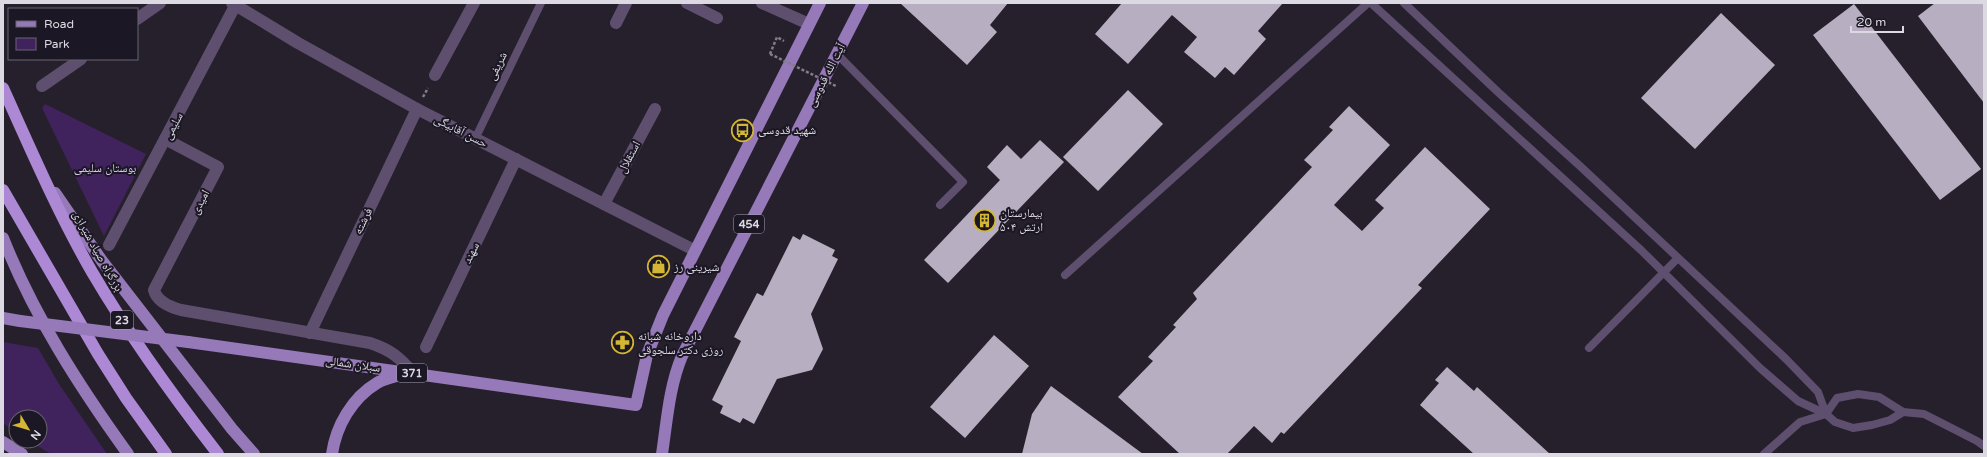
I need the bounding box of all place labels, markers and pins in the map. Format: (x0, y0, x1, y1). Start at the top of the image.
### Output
bus stop icon: شهید قدوسی (729, 117, 755, 143)
place label: شهید قدوسی (758, 123, 816, 137)
place label: بیمارستان ۵۰۴ ارتش (1000, 206, 1043, 234)
building icon: بیمارستان ۵۰۴ ارتش (972, 207, 998, 233)
shop icon: شیرینی رز (646, 254, 672, 280)
place label: شیرینی رز (673, 260, 719, 274)
place label: داروخانه شبانه روزی دکتر سلجوقی (638, 329, 724, 357)
pharmacy icon: داروخانه شبانه روزی دکتر سلجوقی (610, 330, 636, 356)

